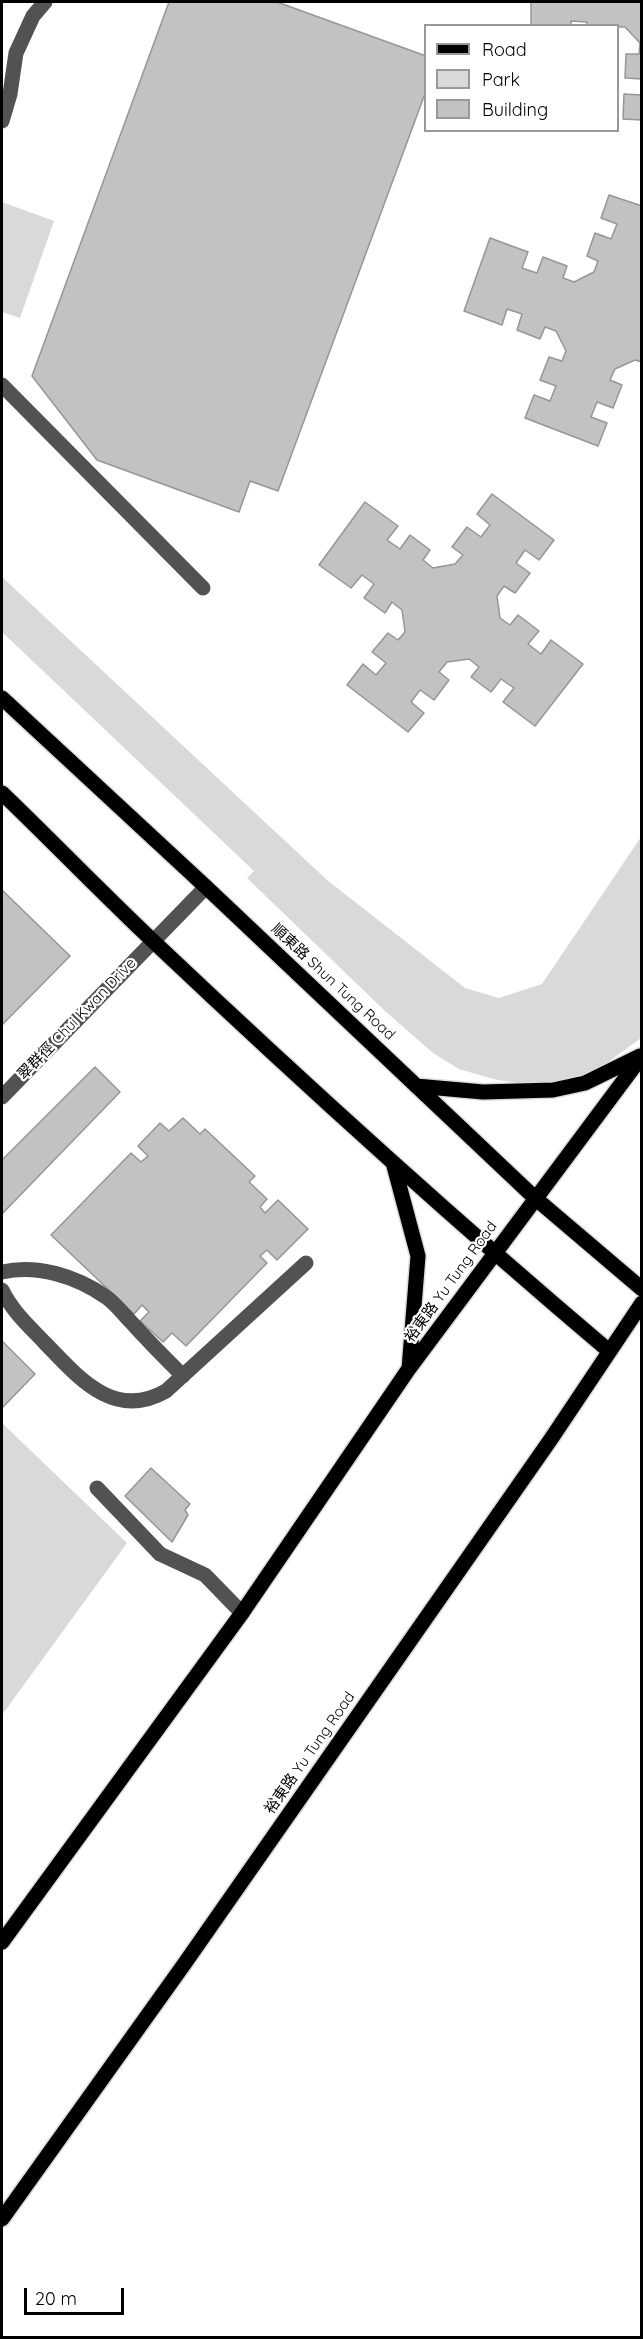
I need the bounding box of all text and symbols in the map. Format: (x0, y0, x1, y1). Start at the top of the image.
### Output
legend (424, 24, 619, 132)
text: Road (482, 38, 527, 61)
text: Park (482, 68, 520, 91)
text: Building (482, 98, 548, 121)
street label: 順東路 Shun Tung Road (267, 920, 399, 1044)
street label: 翠群徑 Chui Kwan Drive (14, 954, 140, 1084)
street label: 裕東路 Yu Tung Road (401, 1218, 501, 1346)
street label: 裕東路 Yu Tung Road (261, 1688, 359, 1818)
scale bar (27, 2276, 128, 2314)
text: 20 m (35, 2287, 77, 2310)

